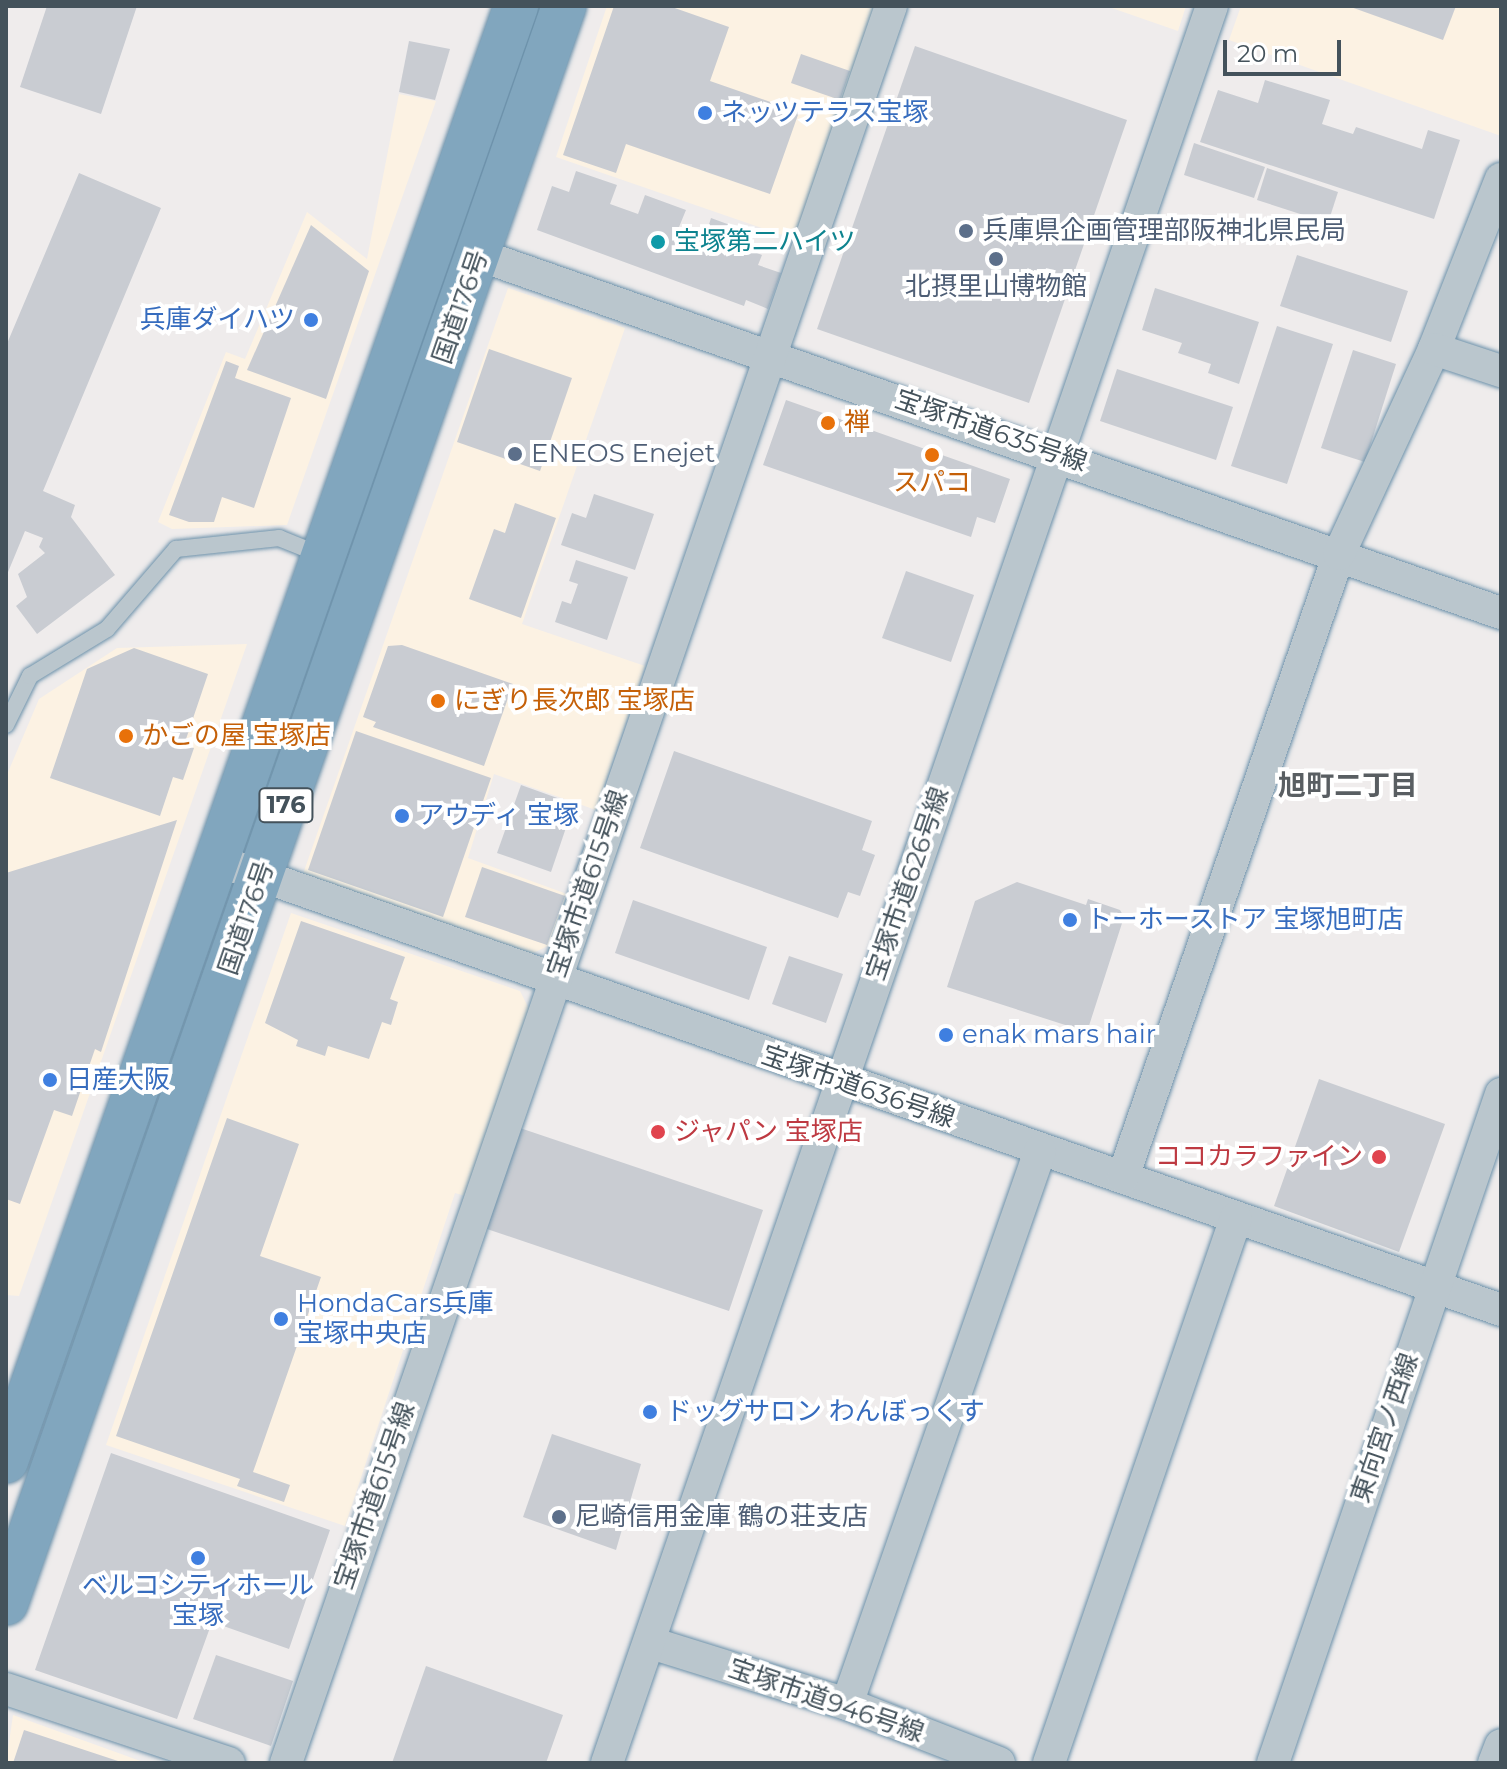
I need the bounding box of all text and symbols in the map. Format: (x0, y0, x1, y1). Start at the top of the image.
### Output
scale bar (1227, 24, 1345, 74)
text: 20 m (1237, 39, 1298, 68)
place label: ネッツテラス宝塚 (721, 97, 929, 129)
marker: ネッツテラス宝塚 (696, 104, 714, 122)
place label: 兵庫県企画管理部阪神北県民局 (982, 215, 1346, 247)
marker: 兵庫県企画管理部阪神北県民局 (957, 222, 975, 240)
place label: 宝塚第二ハイツ (674, 226, 856, 258)
marker: 宝塚第二ハイツ (649, 233, 667, 251)
street label: 国道176号 (427, 246, 495, 368)
marker: 北摂里山博物館 (987, 250, 1005, 268)
place label: 北摂里山博物館 (905, 271, 1087, 303)
place label: 兵庫ダイハツ (139, 304, 295, 336)
marker: 兵庫ダイハツ (302, 311, 320, 329)
street label: 宝塚市道635号線 (891, 384, 1091, 478)
place label: 禅 (844, 407, 870, 439)
marker: 禅 (819, 414, 837, 432)
place label: ENEOS Enejet (531, 438, 715, 470)
marker: ENEOS Enejet (506, 445, 524, 463)
marker: スパコ (923, 446, 941, 464)
place label: スパコ (893, 467, 971, 499)
place label: にぎり長次郎 宝塚店 (454, 685, 695, 717)
marker: にぎり長次郎 宝塚店 (429, 692, 447, 710)
place label: かごの屋 宝塚店 (142, 720, 331, 752)
marker: かごの屋 宝塚店 (117, 727, 135, 745)
district label: 旭町二丁目 (1278, 768, 1418, 802)
street label: 宝塚市道626号線 (860, 783, 956, 985)
road number: 176 (258, 785, 314, 825)
street label: 宝塚市道615号線 (541, 786, 635, 982)
place label: アウディ 宝塚 (418, 800, 581, 832)
marker: アウディ 宝塚 (393, 807, 411, 825)
street label: 国道176号 (213, 857, 281, 979)
place label: トーホーストア 宝塚旭町店 (1086, 904, 1405, 936)
marker: トーホーストア 宝塚旭町店 (1061, 911, 1079, 929)
place label: enak mars hair (962, 1019, 1156, 1051)
marker: enak mars hair (937, 1026, 955, 1044)
street label: 宝塚市道636号線 (757, 1039, 959, 1135)
place label: 日産大阪 (66, 1064, 170, 1096)
marker: 日産大阪 (41, 1071, 59, 1089)
place label: ジャパン 宝塚店 (674, 1116, 863, 1148)
marker: ジャパン 宝塚店 (649, 1123, 667, 1141)
place label: ココカラファイン (1155, 1141, 1363, 1173)
marker: ココカラファイン (1370, 1148, 1388, 1166)
place label: HondaCars兵庫 宝塚中央店 (297, 1288, 494, 1350)
marker: HondaCars兵庫 宝塚中央店 (272, 1310, 290, 1328)
street label: 東向宮ノ西線 (1345, 1349, 1425, 1507)
place label: ドッグサロン わんぼっくす (666, 1396, 985, 1428)
street label: 宝塚市道615号線 (328, 1398, 422, 1594)
marker: ドッグサロン わんぼっくす (641, 1403, 659, 1421)
place label: 尼崎信用金庫 鶴の荘支店 (575, 1501, 868, 1533)
marker: 尼崎信用金庫 鶴の荘支店 (550, 1508, 568, 1526)
marker: ベルコシティホール 宝塚 (189, 1549, 207, 1567)
place label: ベルコシティホール 宝塚 (81, 1570, 315, 1632)
street label: 宝塚市道946号線 (724, 1653, 928, 1749)

